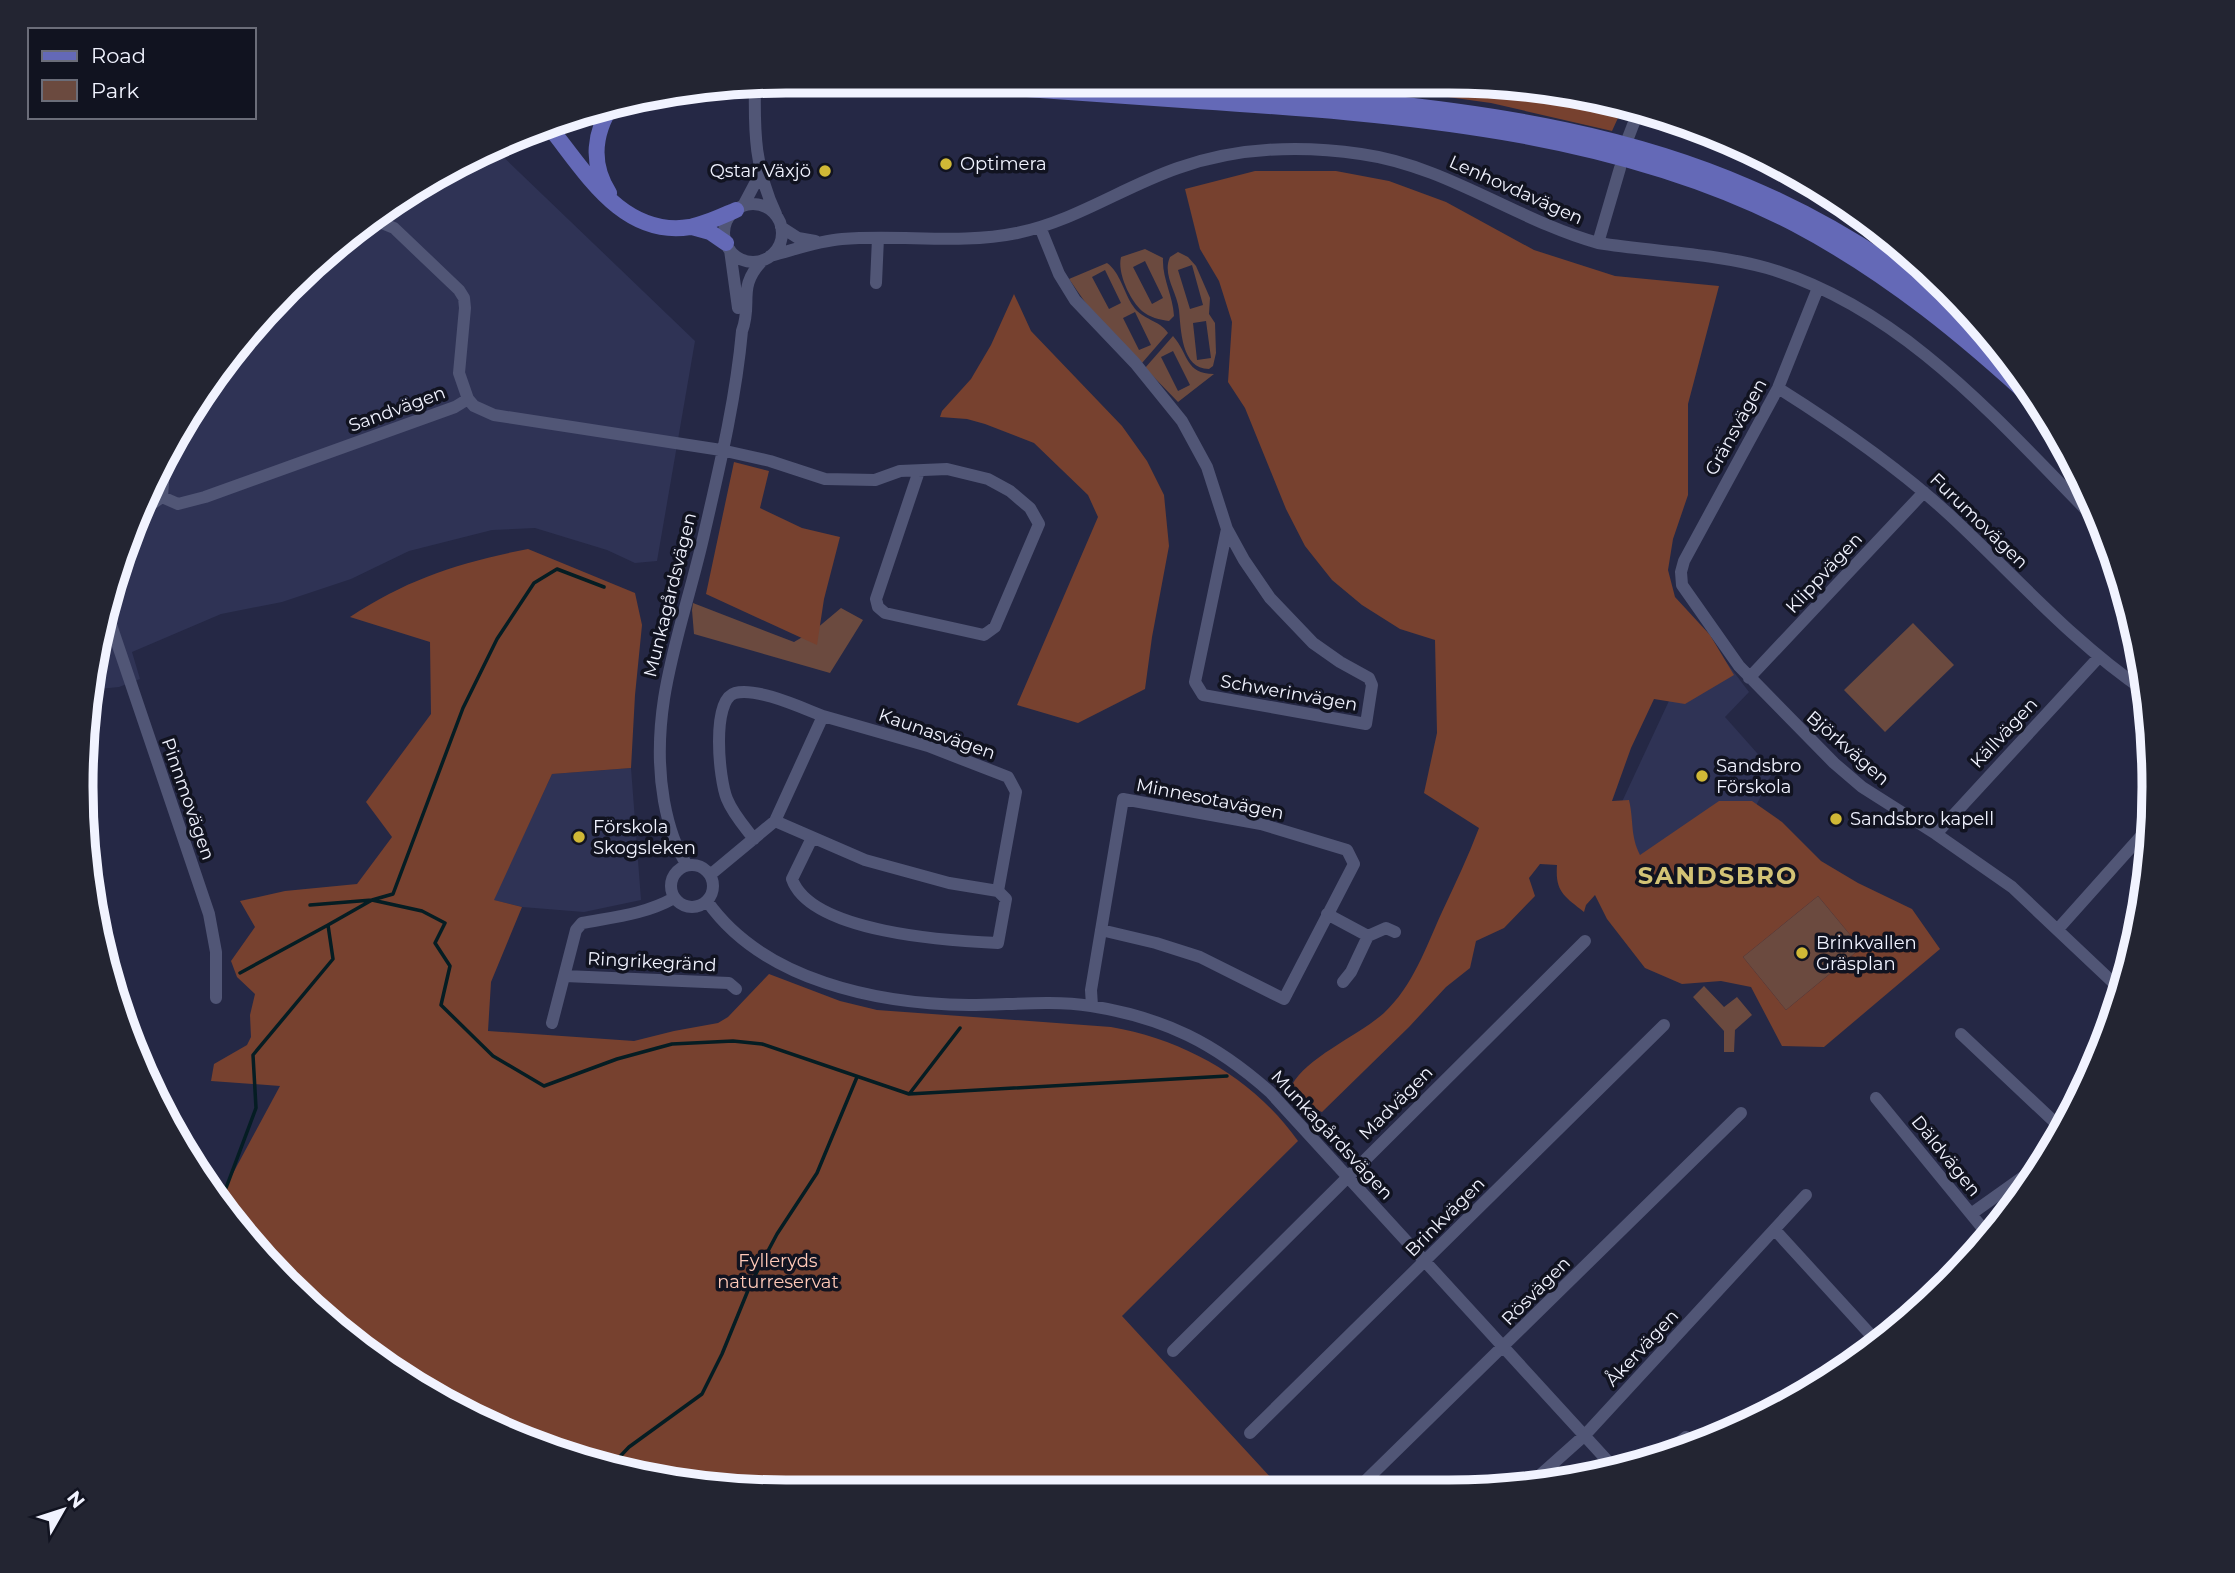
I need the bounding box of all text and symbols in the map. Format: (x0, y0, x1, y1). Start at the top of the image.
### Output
legend (28, 28, 256, 119)
text: Road (91, 43, 146, 68)
text: Park (91, 78, 139, 103)
street label: Lenhovdavägen (1446, 151, 1586, 229)
place label: Optimera (960, 153, 1047, 175)
marker: Optimera (938, 156, 954, 172)
place label: Qstar Växjö (710, 160, 811, 182)
marker: Qstar Växjö (817, 163, 833, 179)
street label: Gränsvägen (1700, 375, 1772, 479)
street label: Sandvägen (346, 381, 448, 437)
street label: Furumovägen (1925, 469, 2033, 573)
street label: Munkagårdsvägen (639, 510, 701, 680)
street label: Klippvägen (1781, 528, 1867, 618)
street label: Schwerinvägen (1219, 670, 1359, 716)
street label: Källvägen (1966, 693, 2042, 773)
street label: Kaunasvägen (876, 704, 998, 764)
street label: Björkvägen (1802, 706, 1894, 790)
street label: Pinnmovägen (157, 735, 219, 863)
place label: Sandsbro Förskola (1716, 755, 1801, 798)
marker: Sandsbro Förskola (1694, 768, 1710, 784)
street label: Minnesotavägen (1134, 774, 1286, 824)
place label: Sandsbro kapell (1850, 808, 1994, 830)
marker: Sandsbro kapell (1828, 811, 1844, 827)
place label: Förskola Skogsleken (593, 816, 696, 859)
marker: Förskola Skogsleken (571, 829, 587, 845)
district label: SANDSBRO (1638, 861, 1798, 890)
place label: Brinkvallen Gräsplan (1816, 932, 1917, 975)
marker: Brinkvallen Gräsplan (1794, 945, 1810, 961)
street label: Ringrikegränd (587, 948, 717, 976)
street label: Madvägen (1354, 1061, 1438, 1145)
street label: Munkagårdsvägen (1266, 1066, 1398, 1204)
street label: Däldvägen (1907, 1111, 1985, 1201)
street label: Brinkvägen (1401, 1173, 1489, 1261)
park label: Fylleryds naturreservat (717, 1250, 839, 1293)
street label: Rösvägen (1497, 1252, 1575, 1330)
street label: Åkervägen (1600, 1304, 1683, 1391)
north arrow (28, 1475, 98, 1545)
text: N (62, 1486, 90, 1513)

